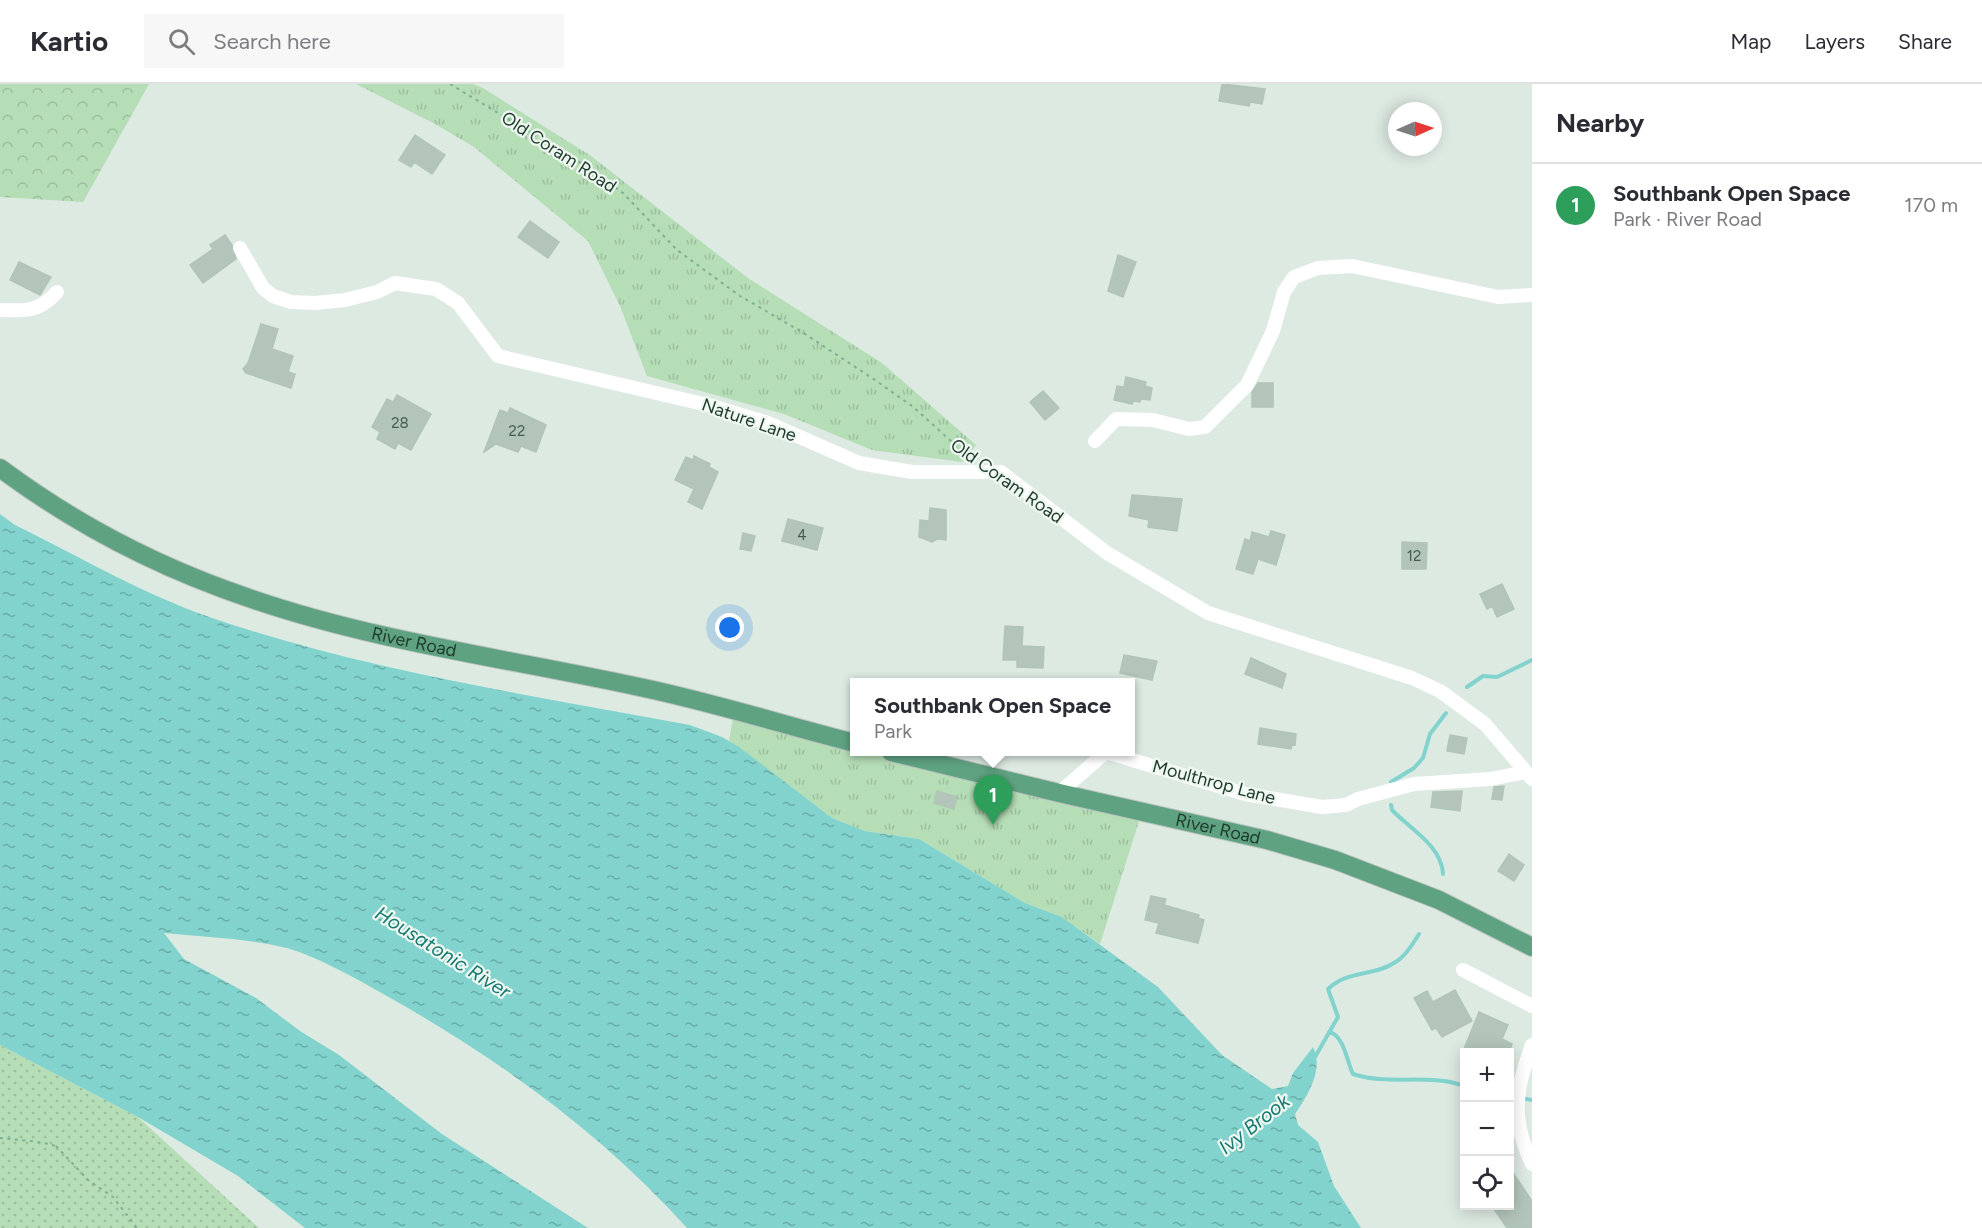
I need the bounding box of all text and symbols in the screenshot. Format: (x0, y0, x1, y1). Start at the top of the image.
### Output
search box (144, 14, 564, 68)
text: Kartio (30, 24, 108, 58)
icon: search (165, 25, 198, 58)
text: Search here (213, 28, 331, 55)
text: Map (1731, 29, 1771, 54)
text: Layers (1804, 29, 1865, 54)
text: Share (1898, 29, 1952, 54)
north arrow (1388, 102, 1442, 156)
street label: Old Coram Road (497, 107, 621, 197)
text: Nearby (1556, 107, 1644, 139)
text: Southbank Open Space (1613, 180, 1850, 207)
text: 1 (1571, 193, 1580, 217)
text: 170 m (1904, 193, 1958, 217)
text: Park · River Road (1613, 207, 1762, 231)
street label: Nature Lane (699, 394, 799, 447)
house number: 28 (391, 414, 409, 432)
house number: 22 (509, 422, 525, 440)
street label: Old Coram Road (946, 434, 1068, 528)
house number: 4 (797, 526, 807, 544)
house number: 12 (1407, 547, 1421, 565)
your location (715, 613, 744, 642)
street label: River Road (369, 622, 459, 662)
popup (850, 678, 1135, 756)
text: Southbank Open Space (874, 692, 1111, 719)
text: Park (874, 719, 912, 743)
street label: Moulthrop Lane (1150, 755, 1278, 809)
pin: 1 (974, 776, 1012, 825)
street label: River Road (1173, 809, 1263, 849)
water label: Housatonic River (371, 901, 516, 1004)
map controls (1460, 1048, 1514, 1210)
button: + (1460, 1048, 1514, 1102)
water label: Ivy Brook (1214, 1088, 1295, 1159)
button: − (1460, 1102, 1514, 1156)
button: locate (1460, 1156, 1514, 1210)

